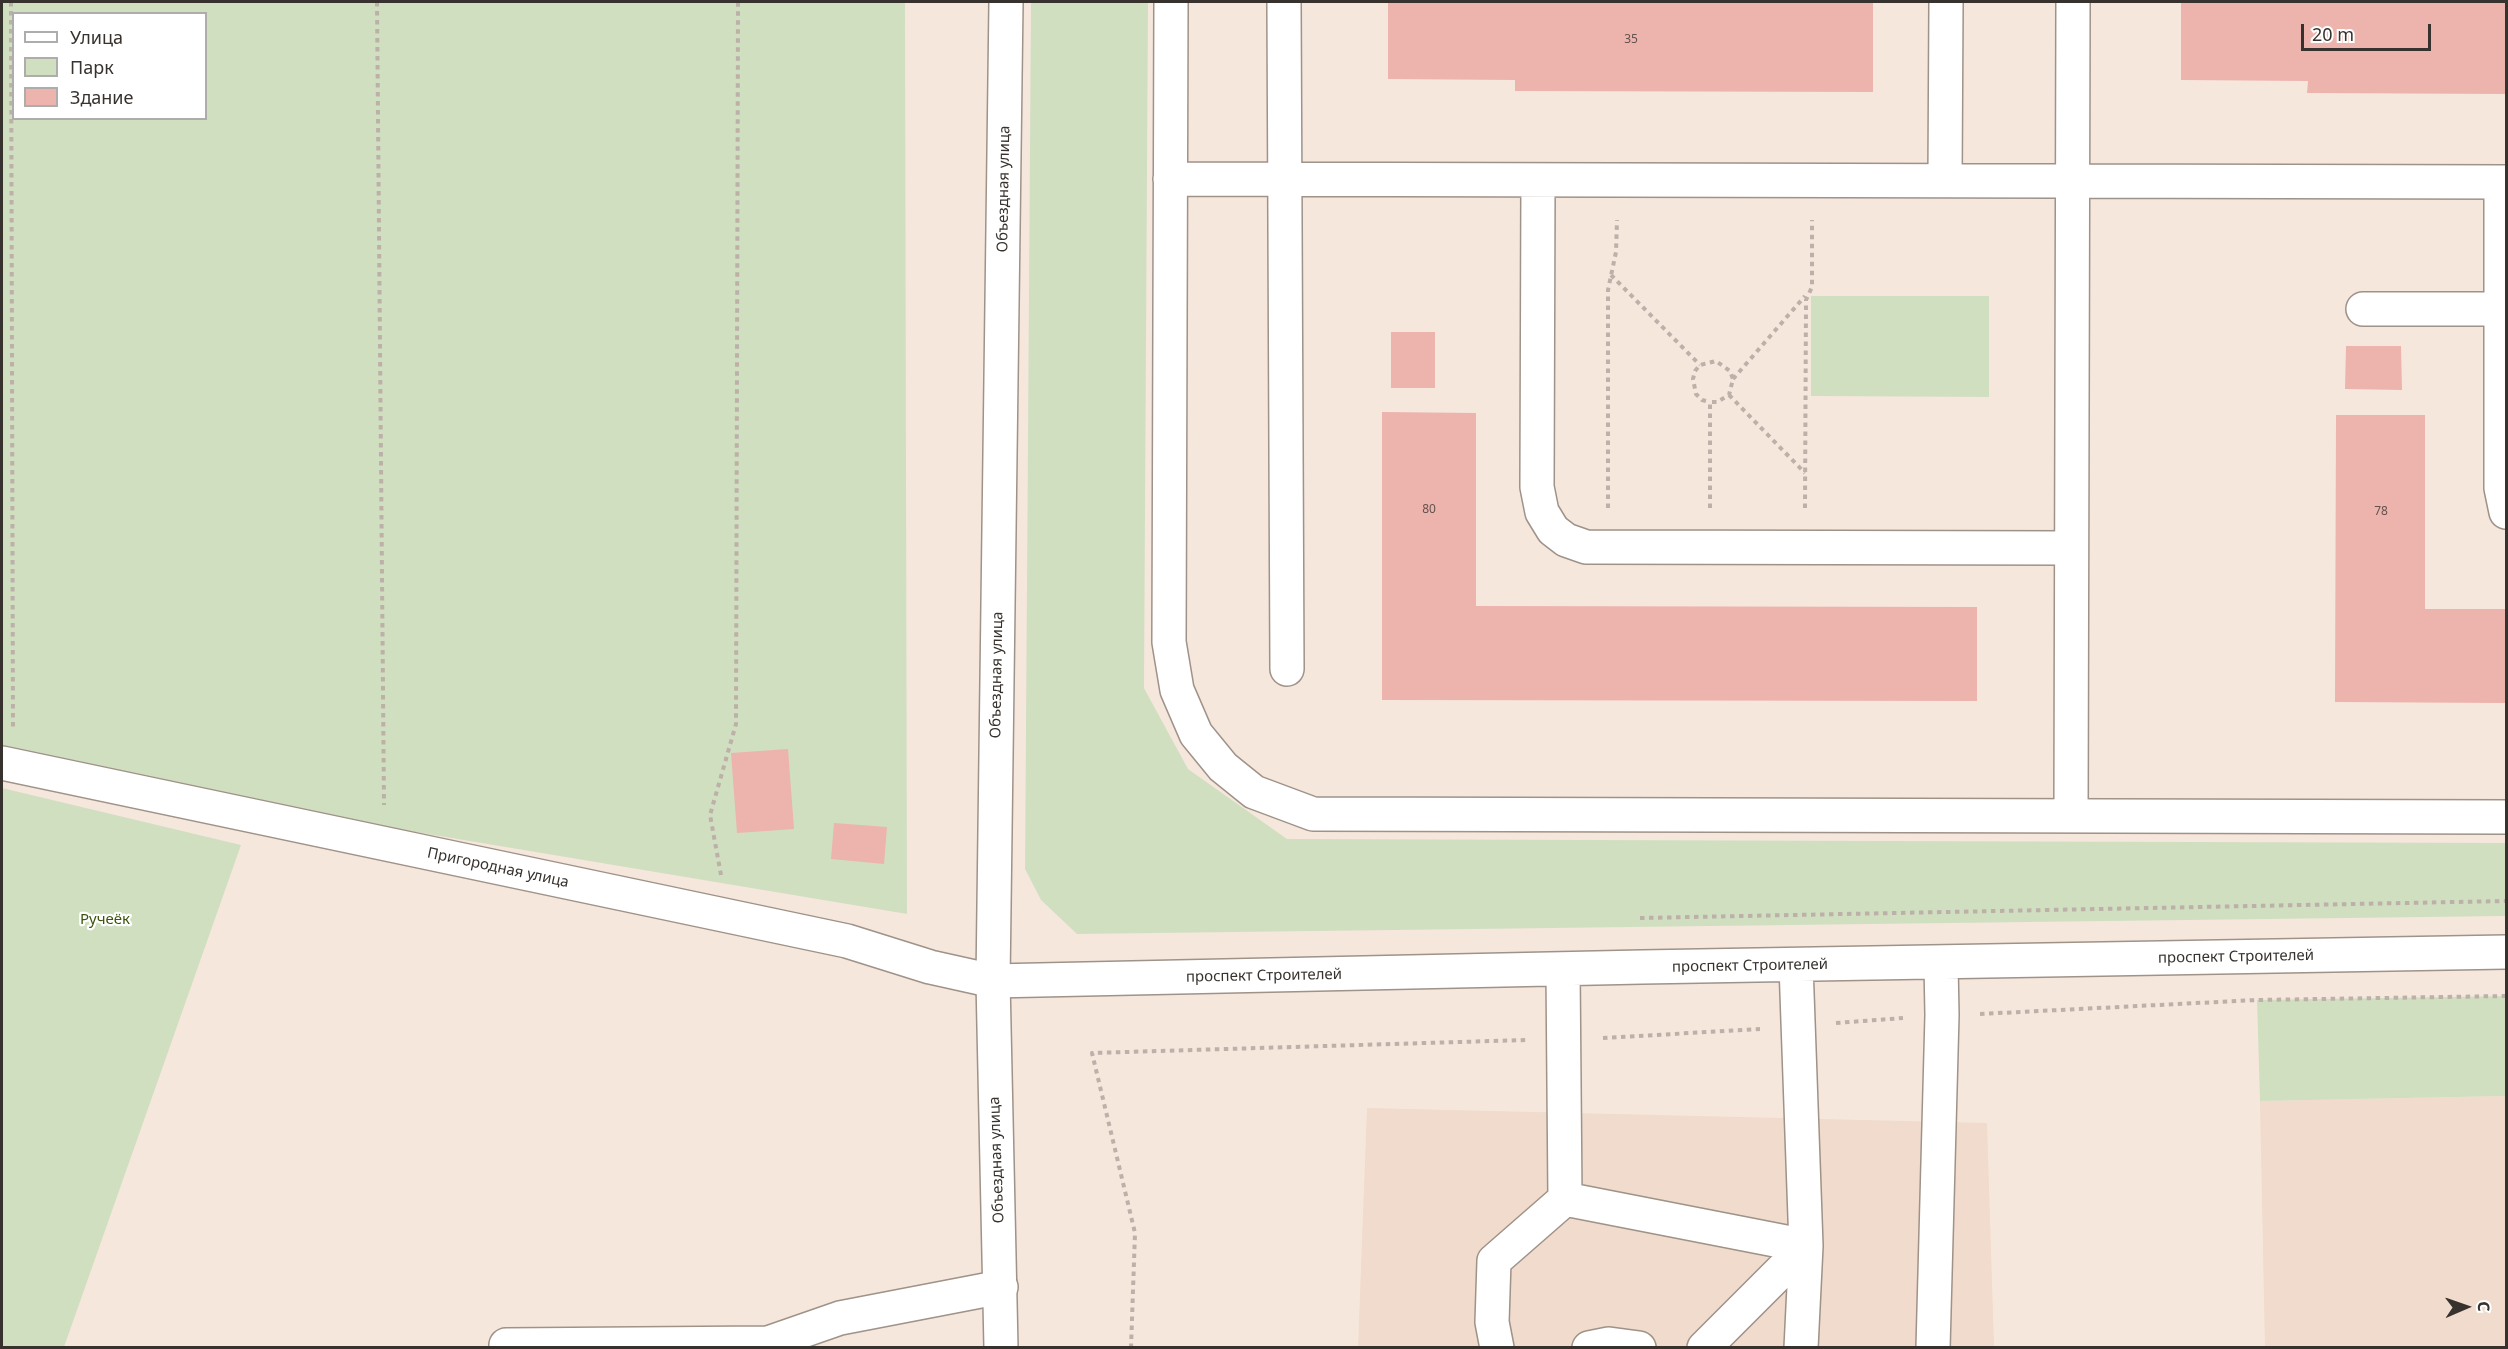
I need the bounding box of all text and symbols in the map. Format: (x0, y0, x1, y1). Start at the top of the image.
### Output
legend (12, 12, 207, 120)
scale bar (2304, 12, 2434, 50)
text: 20 m (2312, 22, 2354, 46)
text: Улица (70, 25, 123, 49)
house number: 35 (1624, 33, 1638, 47)
text: Парк (70, 55, 114, 79)
text: Здание (70, 85, 133, 109)
street label: Объездная улица (994, 125, 1014, 253)
house number: 80 (1422, 503, 1436, 517)
house number: 78 (2374, 505, 2388, 519)
street label: Объездная улица (987, 611, 1007, 739)
street label: Пригородная улица (426, 844, 570, 892)
park label: Ручеёк (80, 911, 130, 929)
street label: проспект Строителей (2158, 947, 2314, 967)
street label: проспект Строителей (1672, 956, 1828, 976)
street label: проспект Строителей (1186, 966, 1342, 986)
street label: Объездная улица (986, 1096, 1008, 1224)
north arrow (2436, 1277, 2496, 1337)
text: С (2473, 1301, 2495, 1312)

